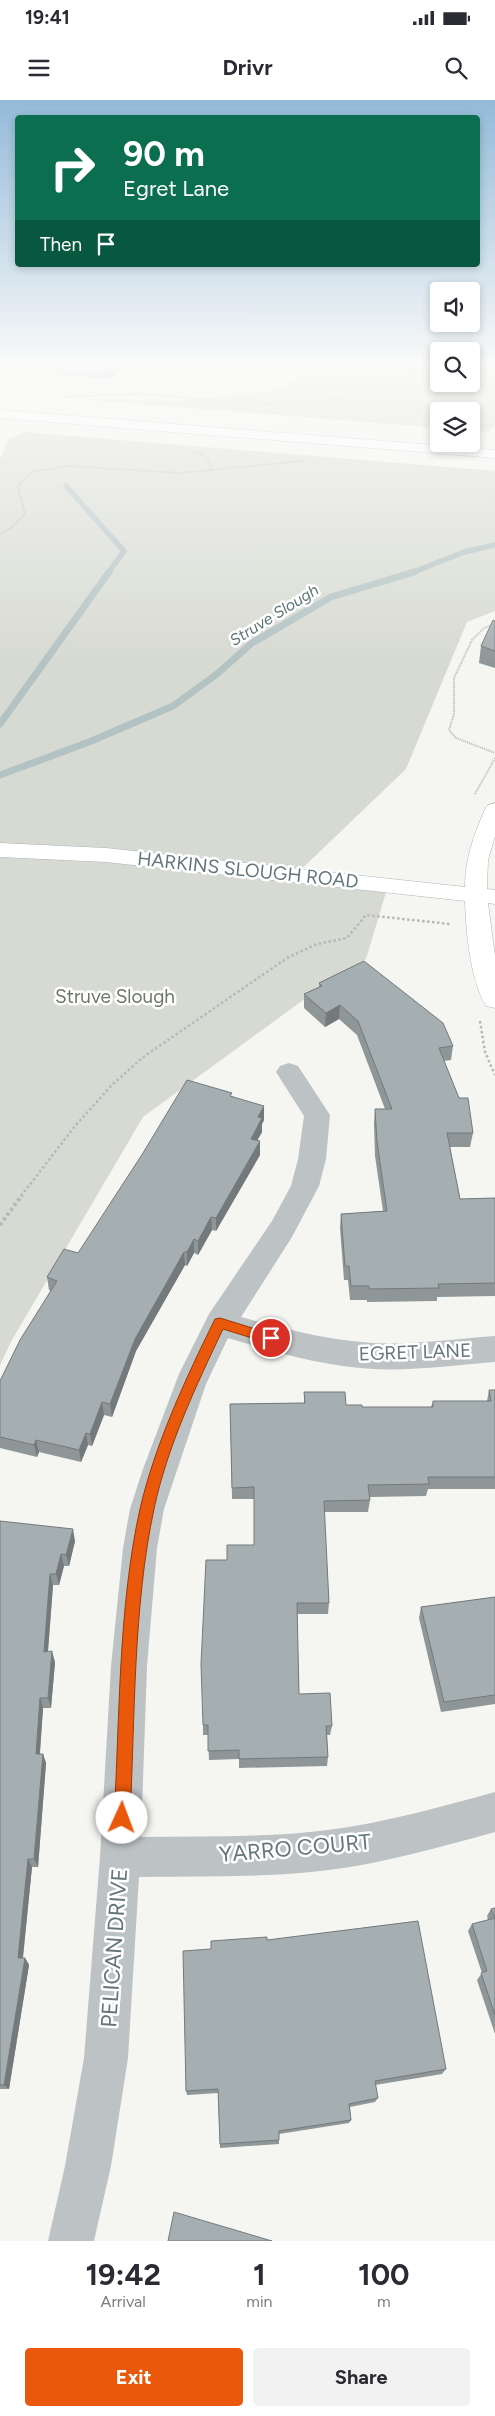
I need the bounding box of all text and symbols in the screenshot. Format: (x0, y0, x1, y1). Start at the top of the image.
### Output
text: 19:41 (25, 6, 70, 29)
icon: menu (25, 54, 53, 82)
text: Drivr (222, 54, 273, 81)
icon: search (442, 54, 470, 82)
text: 90 m (123, 133, 205, 175)
icon: right (40, 135, 105, 200)
text: Egret Lane (123, 175, 229, 202)
icon: arrive (92, 230, 120, 258)
text: Then (40, 233, 82, 256)
map controls (430, 282, 480, 452)
button: sound (430, 282, 480, 332)
button: search (430, 342, 480, 392)
button: layers (430, 402, 480, 452)
water label: Struve Slough (226, 580, 322, 650)
street label: HARKINS SLOUGH ROAD (136, 847, 360, 893)
park label: Struve Slough (55, 985, 175, 1008)
pin (250, 1317, 292, 1359)
icon: arrive (257, 1324, 285, 1352)
street label: EGRET LANE (358, 1339, 472, 1365)
position arrow (95, 1791, 147, 1843)
street label: YARRO COURT (218, 1828, 372, 1868)
street label: PELICAN DRIVE (95, 1867, 133, 2029)
text: 19:42 (85, 2256, 161, 2293)
text: 1 (253, 2256, 266, 2293)
text: 100 (358, 2256, 410, 2293)
text: Arrival (101, 2292, 146, 2311)
text: min (246, 2292, 273, 2311)
text: m (377, 2292, 391, 2311)
button: Exit (25, 2348, 243, 2406)
button: Share (253, 2348, 470, 2406)

